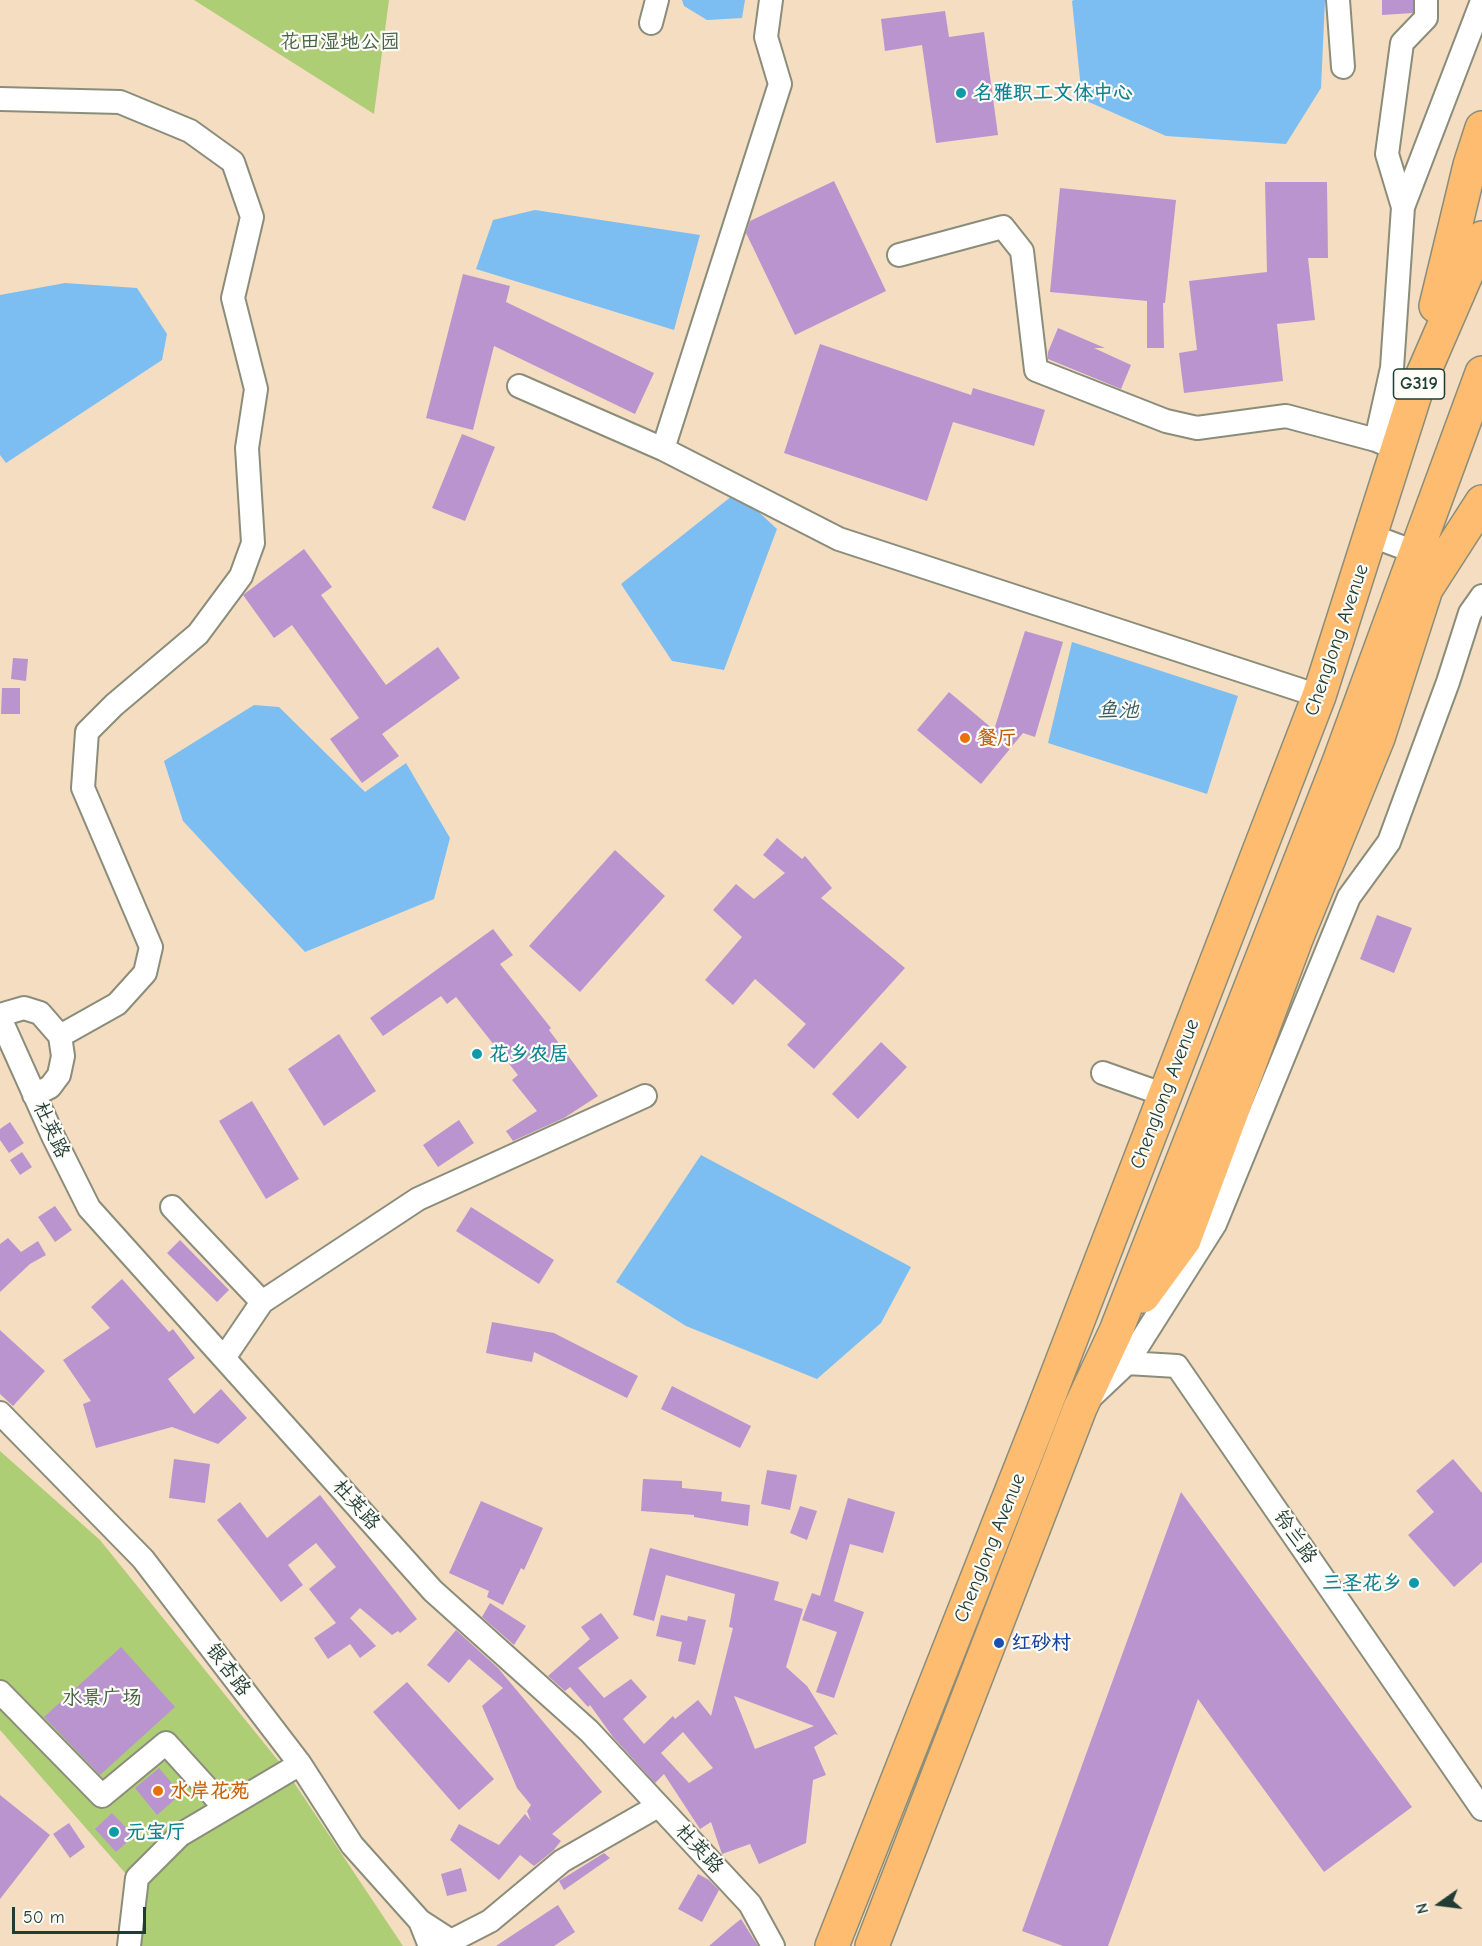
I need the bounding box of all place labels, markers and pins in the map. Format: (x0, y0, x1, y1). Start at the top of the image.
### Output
place label: 名雅职工文体中心 (973, 81, 1133, 105)
marker: 名雅职工文体中心 (954, 86, 968, 100)
place label: 餐厅 (977, 726, 1017, 750)
marker: 餐厅 (958, 731, 972, 745)
place label: 花乡农居 (489, 1042, 569, 1066)
marker: 花乡农居 (470, 1047, 484, 1061)
place label: 三圣花乡 (1322, 1571, 1402, 1595)
marker: 三圣花乡 (1407, 1576, 1421, 1590)
place label: 红砂村 (1011, 1631, 1071, 1655)
marker: 红砂村 (992, 1636, 1006, 1650)
place label: 水岸花苑 (170, 1779, 250, 1803)
marker: 水岸花苑 (151, 1784, 165, 1798)
place label: 元宝厅 (126, 1820, 186, 1844)
marker: 元宝厅 (107, 1825, 121, 1839)

